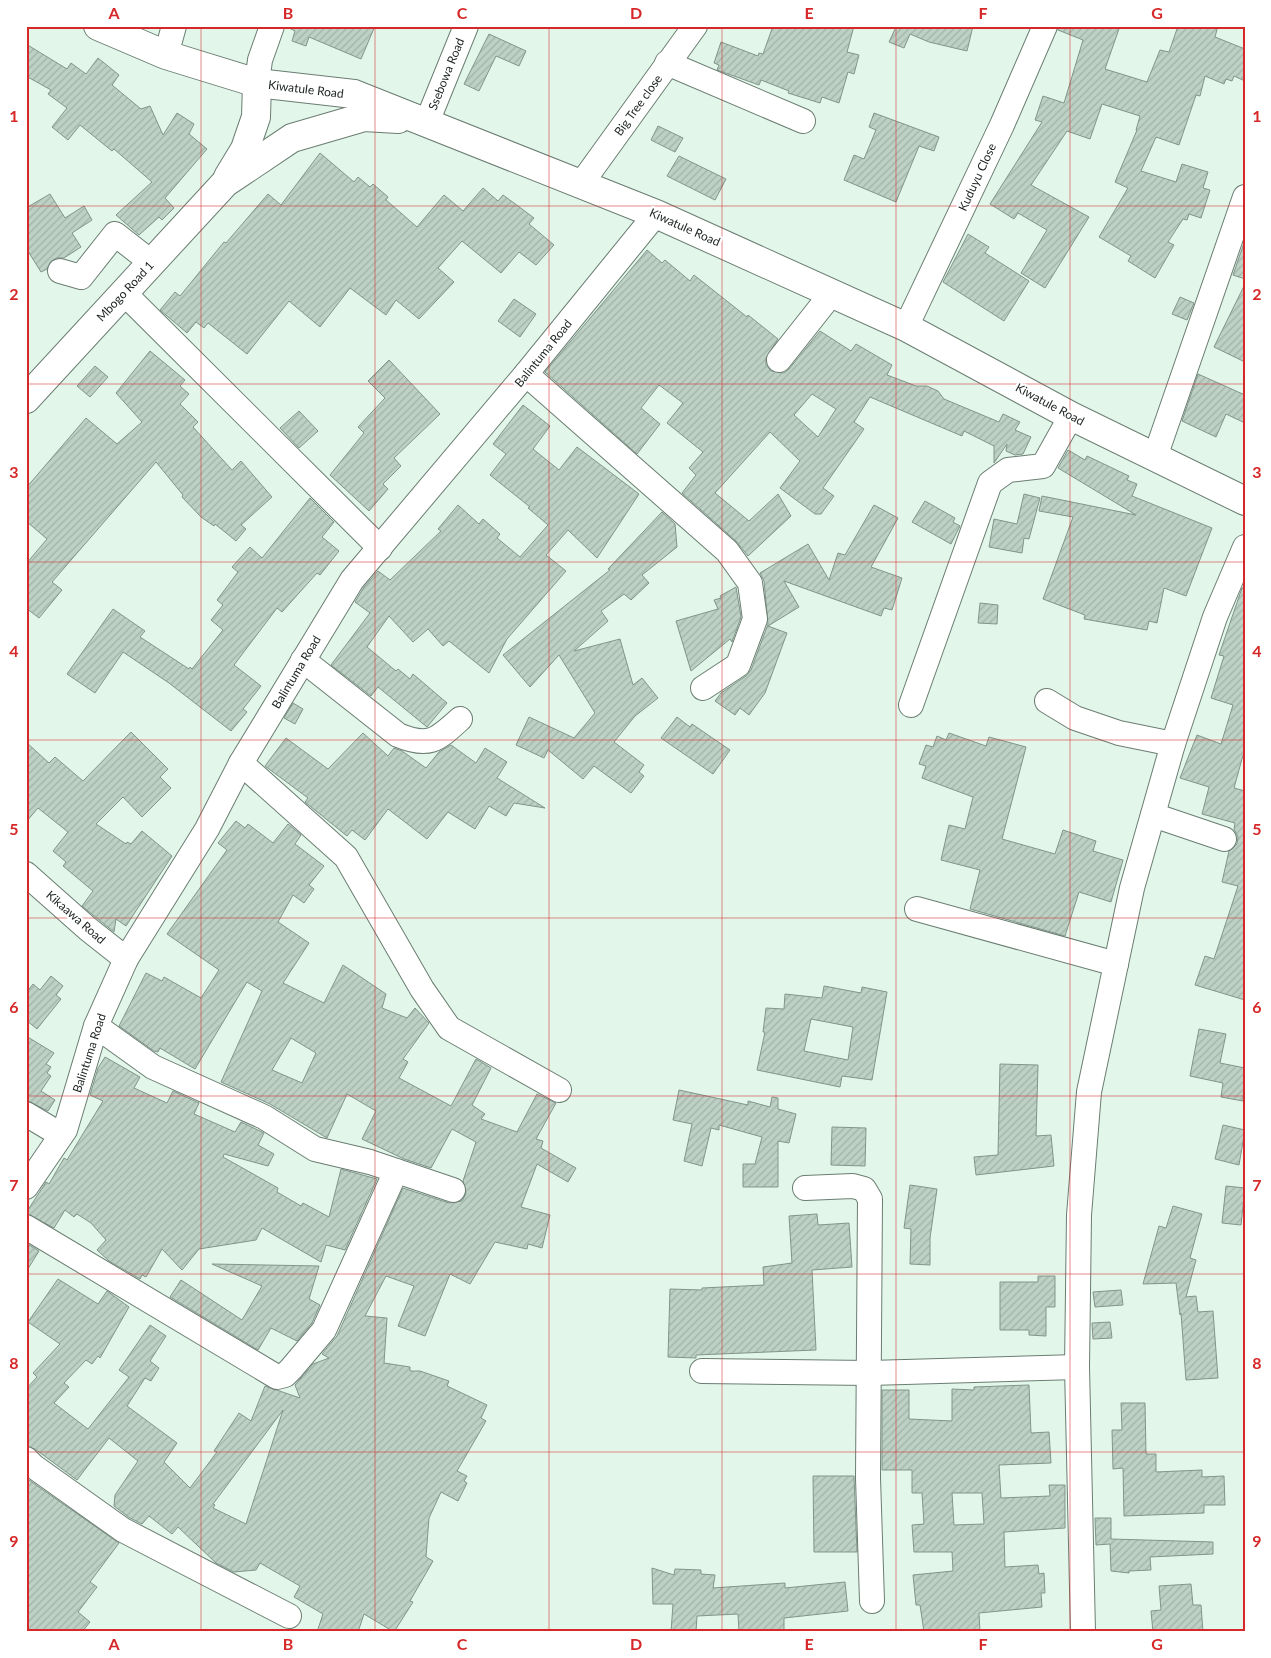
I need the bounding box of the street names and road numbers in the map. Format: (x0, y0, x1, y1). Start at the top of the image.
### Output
street label: Ssebowa Road (425, 36, 467, 112)
street label: Big Tree close (611, 71, 665, 139)
street label: Kiwatule Road (267, 77, 345, 101)
street label: Kuduyu Close (955, 141, 999, 213)
street label: Kiwatule Road (647, 205, 723, 249)
street label: Mbogo Road 1 (93, 258, 157, 324)
street label: Balintuma Road (511, 316, 575, 390)
street label: Kiwatule Road (1013, 380, 1087, 428)
street label: Balintuma Road (268, 633, 324, 711)
street label: Kikaawa Road (43, 887, 109, 947)
street label: Balintuma Road (69, 1011, 109, 1095)

